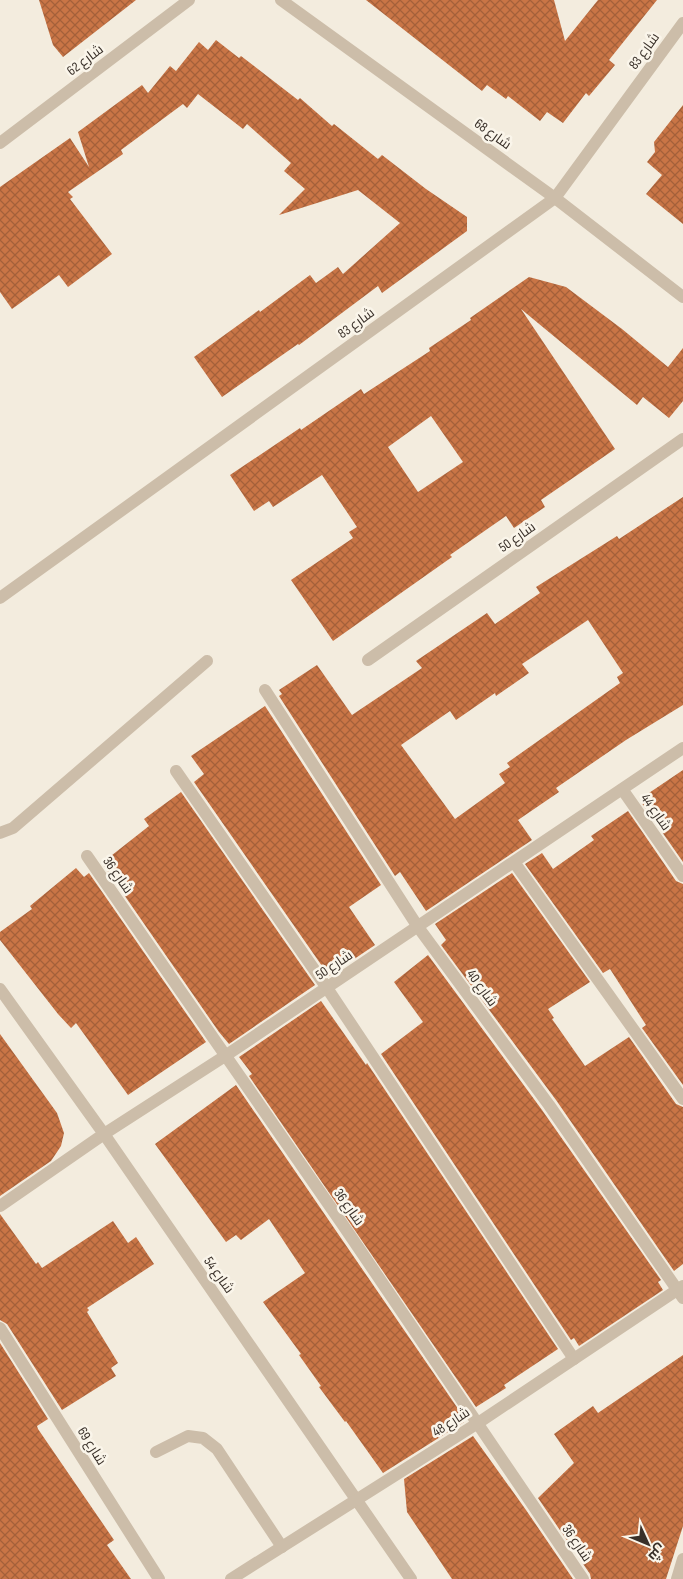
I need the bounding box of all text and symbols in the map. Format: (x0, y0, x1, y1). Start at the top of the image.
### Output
street label: شارع 83 (625, 29, 663, 73)
street label: شارع 62 (63, 41, 107, 79)
street label: شارع 68 (471, 115, 515, 153)
street label: شارع 83 (334, 304, 378, 342)
street label: شارع 50 (495, 518, 539, 556)
street label: شارع 44 (637, 790, 675, 834)
street label: شارع 36 (99, 853, 137, 897)
street label: شارع 50 (312, 946, 356, 984)
street label: شارع 40 (463, 966, 501, 1010)
street label: شارع 36 (330, 1185, 368, 1229)
street label: شارع 54 (200, 1253, 238, 1297)
street label: شارع 48 (429, 1404, 473, 1440)
street label: شارع 69 (74, 1424, 110, 1468)
north arrow (623, 1519, 673, 1569)
street label: شارع 36 (558, 1521, 596, 1565)
text: ش (645, 1540, 669, 1565)

